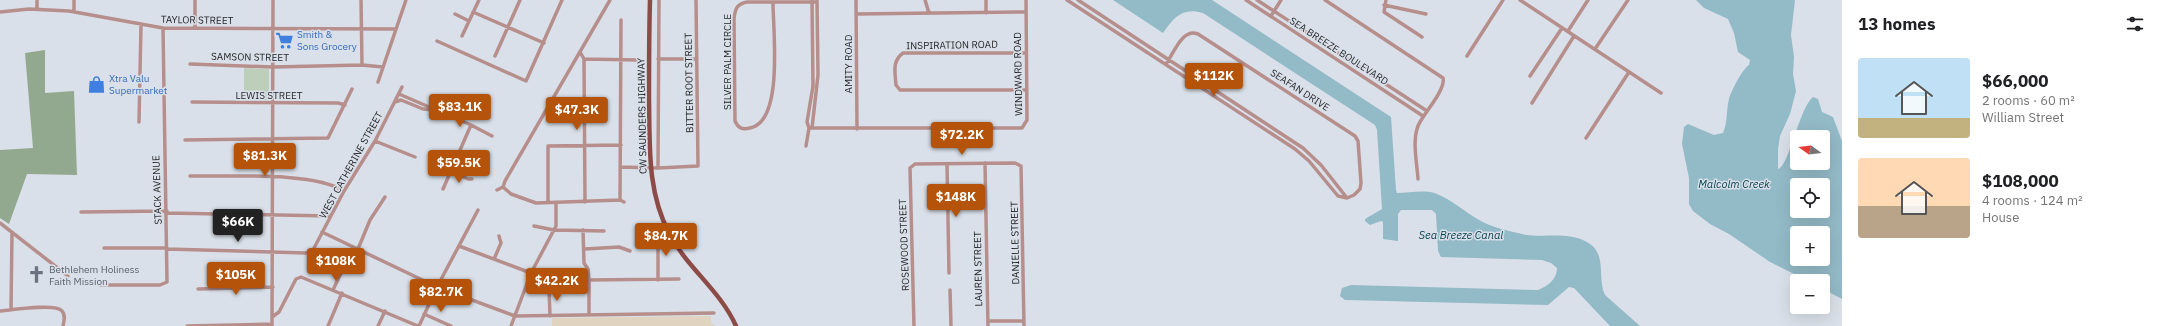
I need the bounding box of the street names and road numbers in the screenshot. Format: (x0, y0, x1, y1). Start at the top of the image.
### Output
street label: TAYLOR STREET (161, 13, 234, 27)
street label: SILVER PALM CIRCLE (721, 14, 734, 110)
street label: SEA BREEZE BOULEVARD (1287, 14, 1391, 88)
street label: BITTER ROOT STREET (682, 32, 696, 133)
street label: WINDWARD ROAD (1011, 32, 1025, 116)
street label: AMITY ROAD (842, 34, 855, 93)
street label: INSPIRATION ROAD (906, 38, 998, 52)
street label: SAMSON STREET (211, 50, 289, 64)
street label: CW SAUNDERS HIGHWAY (634, 58, 650, 174)
street label: SEAFAN DRIVE (1268, 66, 1332, 114)
street label: LEWIS STREET (235, 89, 303, 102)
street label: WEST CATHERINE STREET (316, 109, 386, 221)
street label: STACK AVENUE (149, 155, 165, 225)
street label: ROSEWOOD STREET (896, 198, 912, 291)
street label: DANIELLE STREET (1008, 201, 1022, 285)
street label: LAUREN STREET (971, 231, 985, 307)

